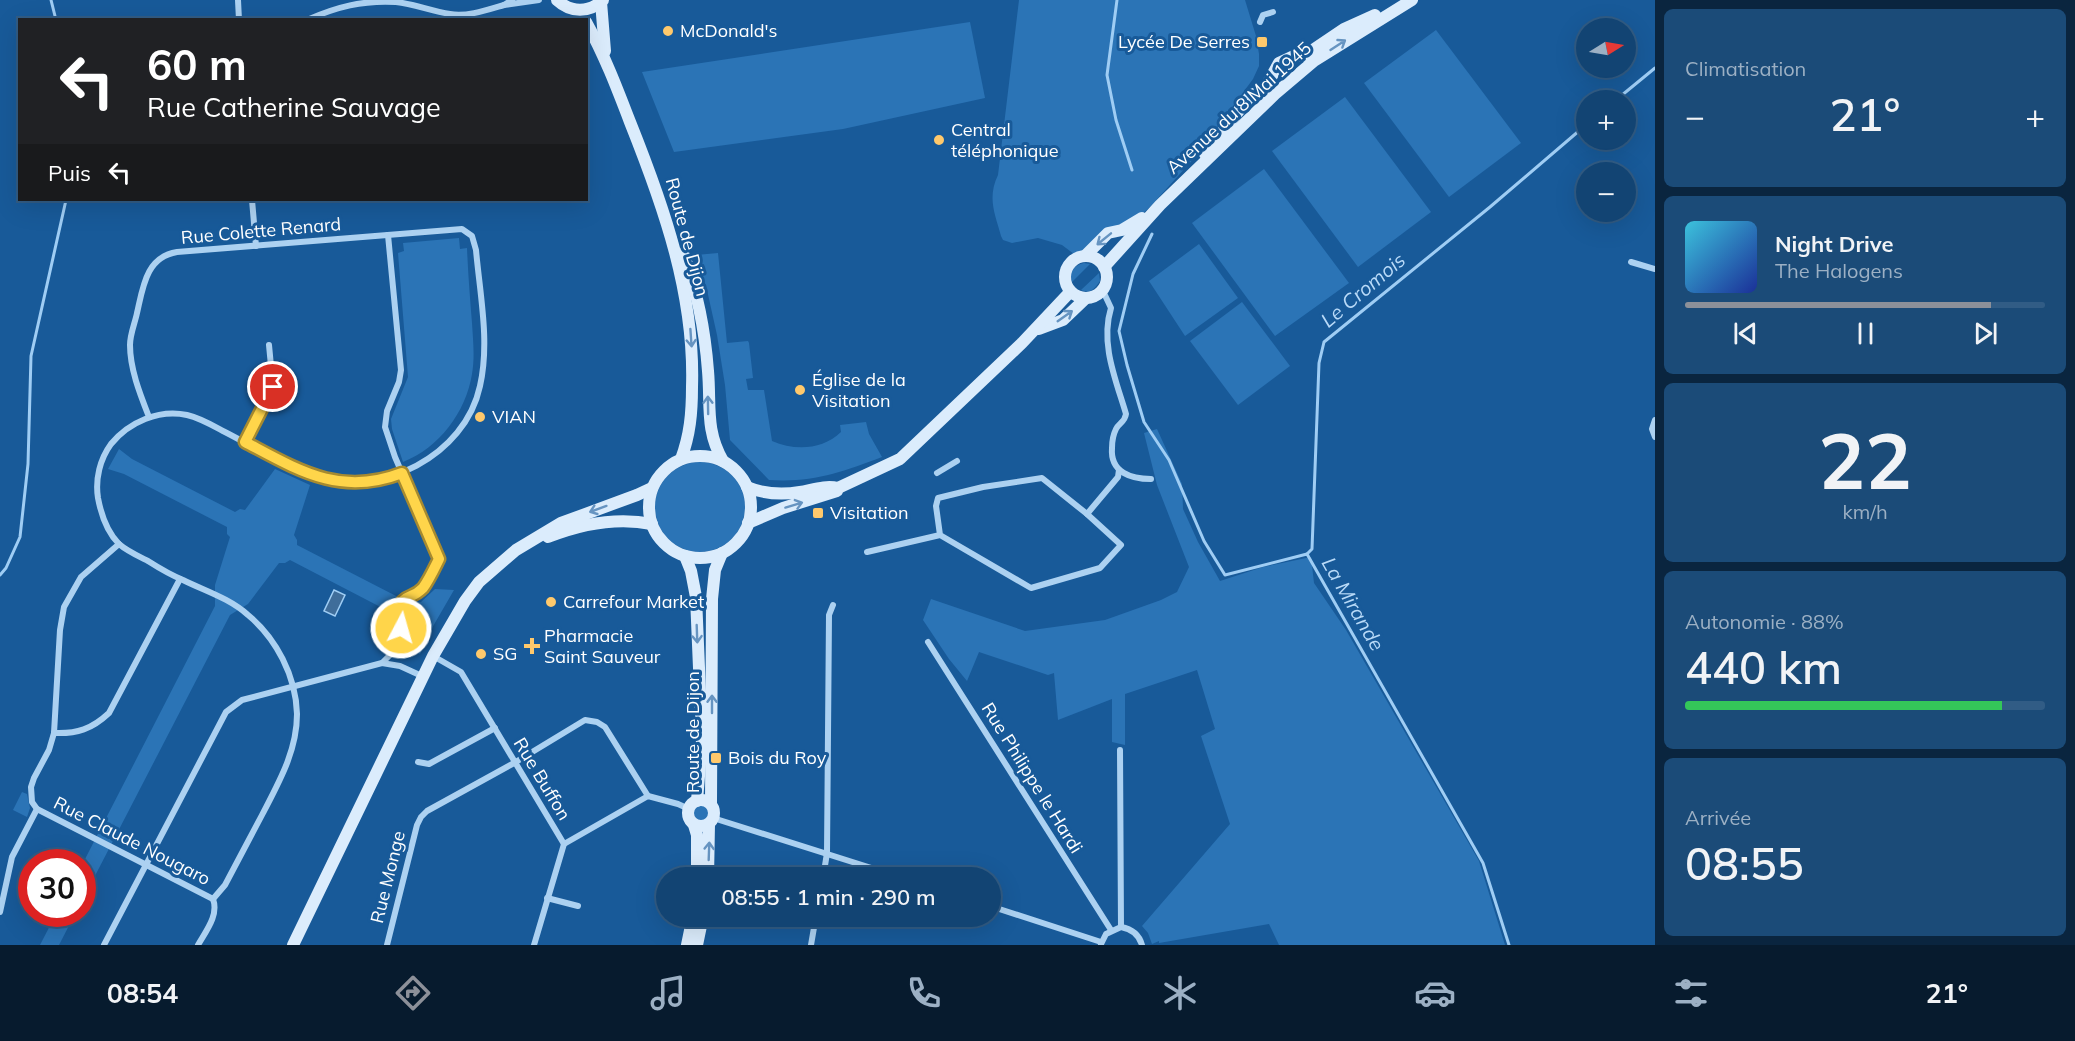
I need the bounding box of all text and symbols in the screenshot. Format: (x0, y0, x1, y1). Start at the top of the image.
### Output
north arrow (1576, 18, 1636, 78)
map controls (1576, 18, 1636, 222)
place label: McDonald's (680, 19, 777, 42)
marker: McDonald's (661, 24, 675, 38)
place label: Lycée De Serres (1118, 30, 1250, 53)
marker: Lycée De Serres (1255, 35, 1269, 49)
street label: Avenue du 8 Mai 1945 (1161, 36, 1316, 179)
text: 60 m (147, 38, 247, 91)
one-way arrow (1329, 39, 1346, 52)
icon: left (48, 42, 126, 120)
text: Climatisation (1685, 56, 1806, 81)
text: 21° (1830, 86, 1900, 142)
text: Rue Catherine Sauvage (147, 90, 441, 124)
button: + (1576, 90, 1636, 150)
text: − (1685, 95, 1705, 136)
text: + (2025, 95, 2045, 136)
place label: Central téléphonique (951, 118, 1059, 162)
marker: Central téléphonique (932, 133, 946, 147)
icon: left (103, 156, 136, 189)
text: Puis (48, 159, 91, 187)
button: − (1576, 162, 1636, 222)
street label: Route de Dijon (661, 175, 714, 299)
street label: Rue Colette Renard (180, 212, 342, 249)
text: Night Drive (1775, 230, 1894, 258)
one-way arrow (1096, 233, 1112, 246)
water label: Le Cromois (1315, 247, 1410, 332)
text: The Halogens (1775, 258, 1903, 283)
one-way arrow (1057, 310, 1073, 322)
icon: previous (1729, 317, 1762, 350)
icon: pause (1849, 317, 1882, 350)
icon: next (1969, 317, 2002, 350)
one-way arrow (686, 328, 697, 348)
pin (247, 361, 298, 412)
place label: Église de la Visitation (812, 368, 906, 412)
icon: arrive (256, 370, 289, 403)
marker: Église de la Visitation (793, 383, 807, 397)
one-way arrow (703, 396, 714, 416)
place label: VIAN (492, 405, 536, 428)
marker: VIAN (473, 410, 487, 424)
text: 22 (1818, 411, 1912, 509)
one-way arrow (784, 499, 803, 510)
text: km/h (1842, 499, 1888, 524)
place label: Visitation (830, 501, 909, 524)
one-way arrow (589, 505, 608, 516)
marker: Visitation (811, 506, 825, 520)
water label: La Mirande (1317, 553, 1390, 655)
place label: Carrefour Market (563, 590, 704, 613)
marker: Carrefour Market (544, 595, 558, 609)
position arrow (369, 596, 433, 660)
text: Autonomie · 88% (1685, 609, 1844, 634)
one-way arrow (691, 623, 702, 643)
place label: Pharmacie Saint Sauveur (544, 624, 661, 668)
marker: Pharmacie Saint Sauveur (525, 639, 539, 653)
text: 440 km (1685, 639, 1842, 695)
place label: SG (493, 642, 517, 665)
marker: SG (474, 647, 488, 661)
street label: Route de Dijon (681, 671, 704, 793)
one-way arrow (706, 694, 717, 714)
street label: Rue Philippe le Hardi (977, 698, 1088, 857)
street label: Rue Buffon (509, 733, 576, 824)
place label: Bois du Roy (728, 746, 827, 769)
marker: Bois du Roy (709, 751, 723, 765)
street label: Rue Claude Nougaro (50, 791, 214, 890)
text: Arrivée (1685, 805, 1751, 830)
street label: Rue Monge (365, 828, 410, 925)
text: 08:55 (1685, 835, 1804, 891)
one-way arrow (703, 841, 714, 861)
speed limit sign: 30 (18, 849, 96, 927)
text: 08:55 · 1 min · 290 m (721, 883, 936, 911)
icon: directions (392, 972, 434, 1014)
icon: music (647, 972, 689, 1014)
icon: phone (903, 972, 945, 1014)
icon: climate (1159, 972, 1201, 1014)
icon: car (1414, 972, 1456, 1014)
icon: filters (1670, 972, 1712, 1014)
text: 08:54 (107, 976, 178, 1010)
text: 21° (1925, 976, 1968, 1010)

